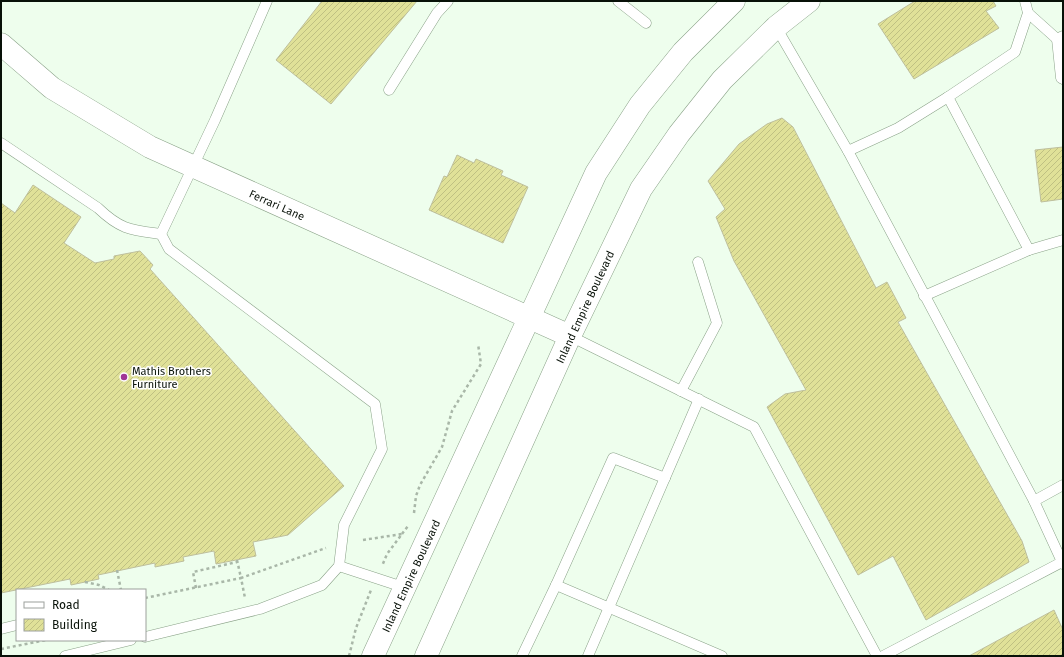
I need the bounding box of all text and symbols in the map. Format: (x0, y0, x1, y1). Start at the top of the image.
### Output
street label: Ferrari Lane (247, 187, 306, 223)
street label: Inland Empire Boulevard (554, 249, 617, 366)
place label: Mathis Brothers Furniture (132, 365, 211, 391)
marker: Mathis Brothers Furniture (119, 372, 129, 382)
street label: Inland Empire Boulevard (380, 518, 443, 635)
legend (16, 589, 146, 641)
text: Road (52, 598, 80, 612)
text: Building (52, 618, 98, 632)

